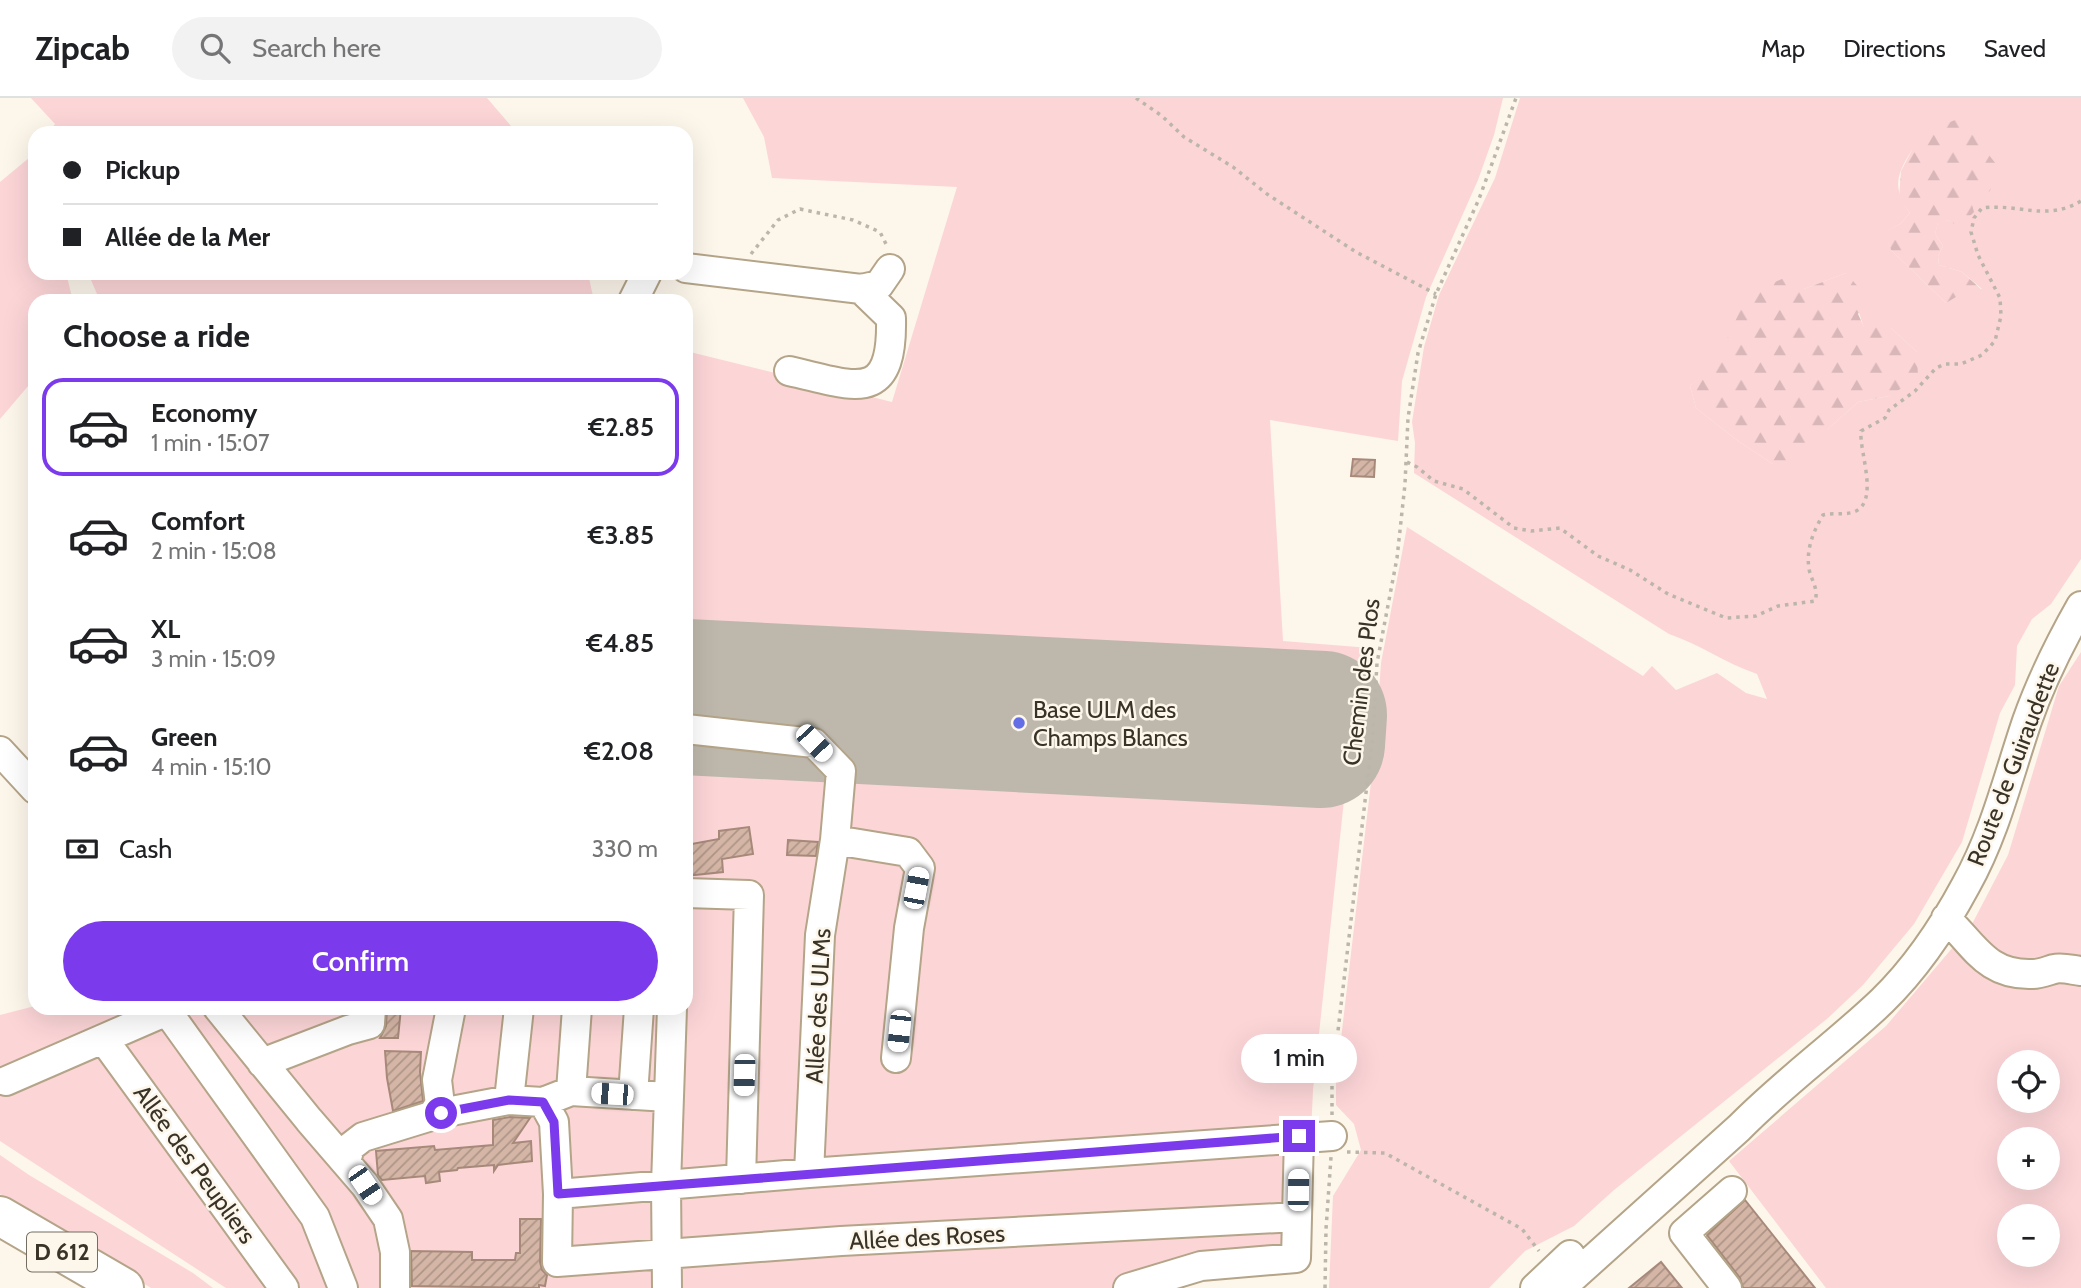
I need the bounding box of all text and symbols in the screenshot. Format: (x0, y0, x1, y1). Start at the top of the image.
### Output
search box (172, 17, 662, 80)
text: Zipcab (35, 28, 130, 68)
icon: search (196, 29, 234, 67)
text: Search here (252, 32, 381, 64)
text: Map (1761, 34, 1805, 63)
text: Directions (1843, 34, 1946, 63)
text: Saved (1984, 34, 2046, 63)
text: Pickup (105, 154, 180, 186)
text: Allée de la Mer (105, 221, 270, 253)
text: Choose a ride (63, 316, 250, 355)
icon: car (67, 396, 130, 459)
text: Economy (151, 397, 257, 429)
text: €2.85 (588, 411, 654, 443)
text: 1 min · 15:07 (151, 429, 270, 457)
icon: car (67, 504, 130, 567)
text: Comfort (151, 505, 245, 537)
text: €3.85 (588, 519, 654, 551)
text: 2 min · 15:08 (151, 537, 277, 565)
street label: Chemin des Plos (1336, 597, 1386, 767)
icon: car (67, 612, 130, 675)
text: XL (151, 613, 180, 645)
text: €4.85 (586, 627, 654, 659)
text: 3 min · 15:09 (151, 645, 276, 673)
street label: Route de Guiraudette (1961, 658, 2065, 870)
place label: Base ULM des Champs Blancs (1033, 695, 1188, 752)
marker: Base ULM des Champs Blancs (1011, 715, 1027, 731)
icon: car (67, 720, 130, 783)
text: Green (151, 721, 218, 753)
car (792, 721, 837, 765)
text: €2.08 (584, 735, 654, 767)
text: 4 min · 15:10 (151, 753, 271, 781)
icon: cash (63, 830, 101, 868)
text: Cash (119, 833, 172, 865)
text: 330 m (592, 835, 658, 863)
car (902, 865, 931, 911)
button: Confirm (63, 921, 658, 1001)
street label: Allée des ULMs (799, 928, 837, 1084)
car (887, 1009, 912, 1053)
callout: 1 min (1241, 1034, 1357, 1084)
text: 1 min (1273, 1044, 1325, 1072)
map controls (1997, 1050, 2060, 1267)
button: locate (1997, 1050, 2060, 1113)
car (733, 1054, 756, 1096)
street label: Allée des Peupliers (128, 1079, 262, 1249)
car (591, 1082, 634, 1106)
route start (425, 1097, 457, 1129)
route end (1283, 1120, 1315, 1152)
button: + (1997, 1127, 2060, 1190)
car (345, 1162, 386, 1208)
car (1288, 1169, 1309, 1211)
button: − (1997, 1204, 2060, 1267)
street label: Allée des Roses (848, 1218, 1006, 1256)
road number: D 612 (27, 1232, 97, 1272)

